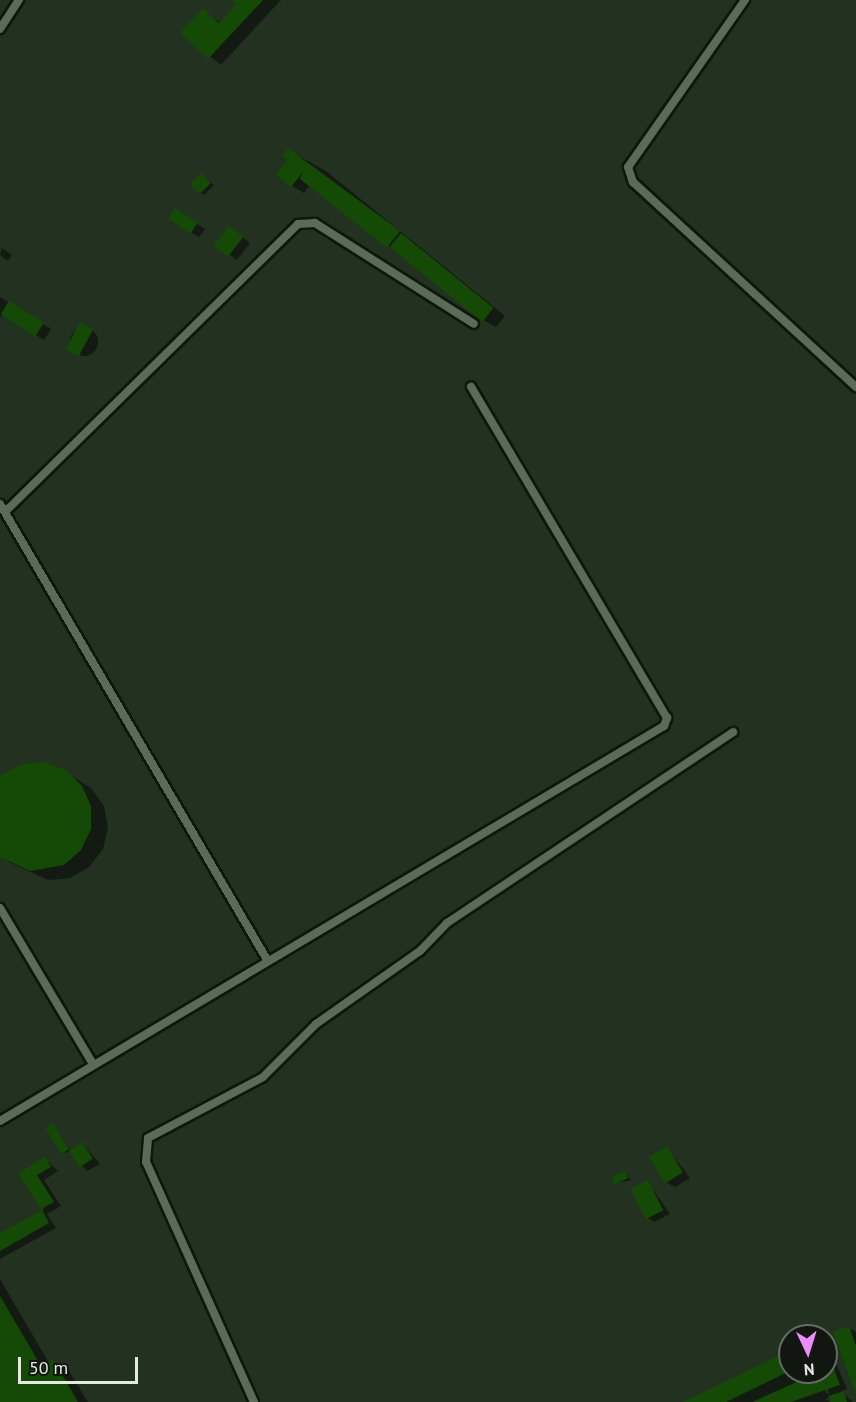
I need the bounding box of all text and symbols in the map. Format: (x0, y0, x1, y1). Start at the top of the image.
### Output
north arrow (778, 1324, 838, 1384)
scale bar (21, 1345, 141, 1383)
text: 50 m (29, 1356, 68, 1379)
text: N (803, 1360, 815, 1380)

